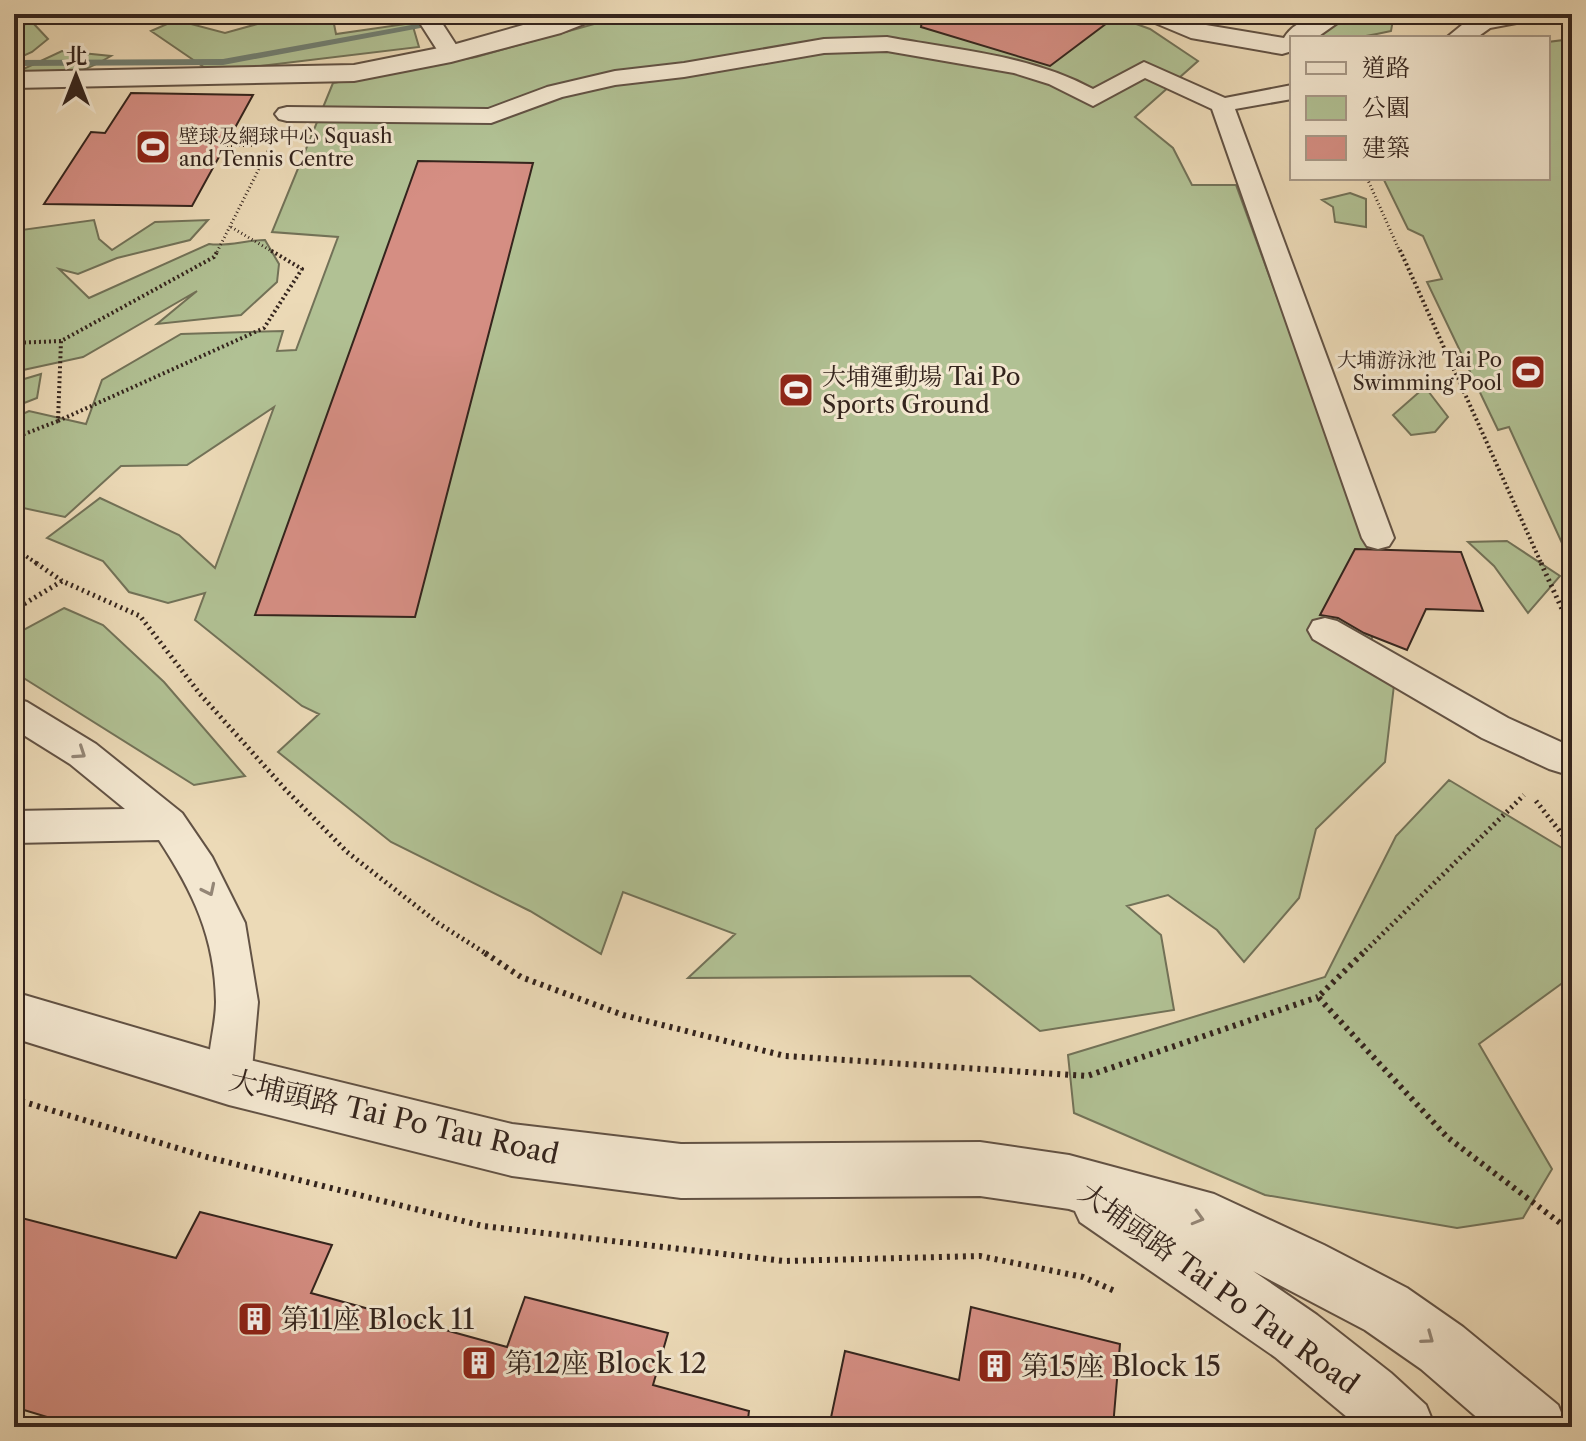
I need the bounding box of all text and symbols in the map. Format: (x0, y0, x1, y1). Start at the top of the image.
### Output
north arrow (36, 36, 116, 116)
legend (1290, 36, 1550, 180)
text: 北 (65, 43, 87, 70)
text: 道路 (1362, 53, 1410, 82)
text: 公園 (1362, 93, 1410, 122)
place label: 壁球及網球中心 Squash and Tennis Centre (179, 124, 393, 171)
sports icon: 壁球及網球中心 Squash and Tennis Centre (134, 128, 172, 166)
text: 建築 (1362, 133, 1410, 162)
place label: 大埔游泳池 Tai Po Swimming Pool (1337, 348, 1502, 395)
sports icon: 大埔游泳池 Tai Po Swimming Pool (1509, 353, 1547, 391)
place label: 大埔運動場 Tai Po Sports Ground (822, 362, 1020, 419)
sports icon: 大埔運動場 Tai Po Sports Ground (777, 371, 815, 409)
one-way arrow (72, 743, 86, 758)
one-way arrow (200, 882, 215, 897)
street label: 大埔頭路 Tai Po Tau Road (226, 1063, 562, 1171)
street label: 大埔頭路 Tai Po Tau Road (1073, 1175, 1365, 1401)
one-way arrow (1191, 1209, 1205, 1225)
building icon: 第11座 Block 11 (236, 1300, 274, 1338)
place label: 第11座 Block 11 (281, 1302, 474, 1336)
one-way arrow (1419, 1328, 1433, 1343)
building icon: 第12座 Block 12 (460, 1344, 498, 1382)
place label: 第12座 Block 12 (505, 1346, 707, 1380)
building icon: 第15座 Block 15 (976, 1347, 1014, 1385)
place label: 第15座 Block 15 (1021, 1349, 1221, 1383)

